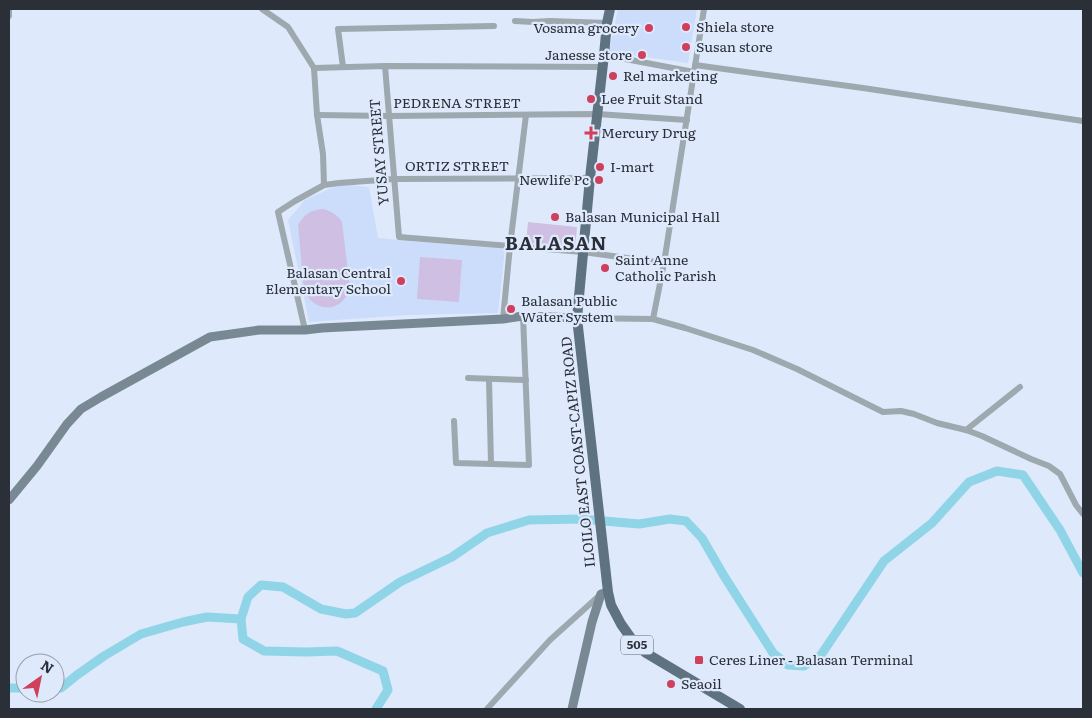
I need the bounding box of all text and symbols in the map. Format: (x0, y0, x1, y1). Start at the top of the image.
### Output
place label: Shiela store (696, 16, 774, 36)
place label: Vosama grocery (533, 17, 640, 37)
marker: Shiela store (680, 21, 692, 33)
marker: Vosama grocery (643, 22, 655, 34)
place label: Susan store (696, 36, 773, 56)
marker: Susan store (680, 41, 692, 53)
place label: Janesse store (545, 44, 632, 64)
marker: Janesse store (636, 49, 648, 61)
place label: Rel marketing (623, 65, 718, 85)
marker: Rel marketing (607, 70, 619, 82)
place label: Lee Fruit Stand (601, 88, 703, 108)
street label: PEDRENA STREET (393, 92, 521, 112)
marker: Lee Fruit Stand (585, 93, 597, 105)
street label: YUSAY STREET (363, 98, 393, 206)
place label: Mercury Drug (601, 122, 696, 142)
marker: Mercury Drug (585, 127, 597, 139)
street label: ORTIZ STREET (405, 155, 509, 175)
place label: I-mart (610, 156, 654, 176)
marker: I-mart (594, 161, 606, 173)
place label: Newlife Pc (519, 169, 589, 189)
marker: Newlife Pc (593, 174, 605, 186)
place label: Balasan Municipal Hall (565, 206, 720, 226)
marker: Balasan Municipal Hall (549, 211, 561, 223)
district label: BALASAN (505, 228, 607, 256)
place label: Saint Anne Catholic Parish (615, 249, 716, 285)
place label: Balasan Central Elementary School (265, 262, 391, 298)
marker: Saint Anne Catholic Parish (599, 262, 611, 274)
marker: Balasan Central Elementary School (395, 275, 407, 287)
place label: Balasan Public Water System (521, 290, 617, 326)
marker: Balasan Public Water System (505, 303, 517, 315)
street label: ILOILO EAST COAST-CAPIZ ROAD (555, 335, 599, 569)
road number: 505 (621, 636, 653, 654)
place label: Ceres Liner - Balasan Terminal (709, 649, 913, 669)
north arrow (15, 653, 65, 703)
marker: Ceres Liner - Balasan Terminal (693, 654, 705, 666)
text: N (37, 655, 58, 678)
place label: Seaoil (681, 673, 722, 693)
marker: Seaoil (665, 678, 677, 690)

